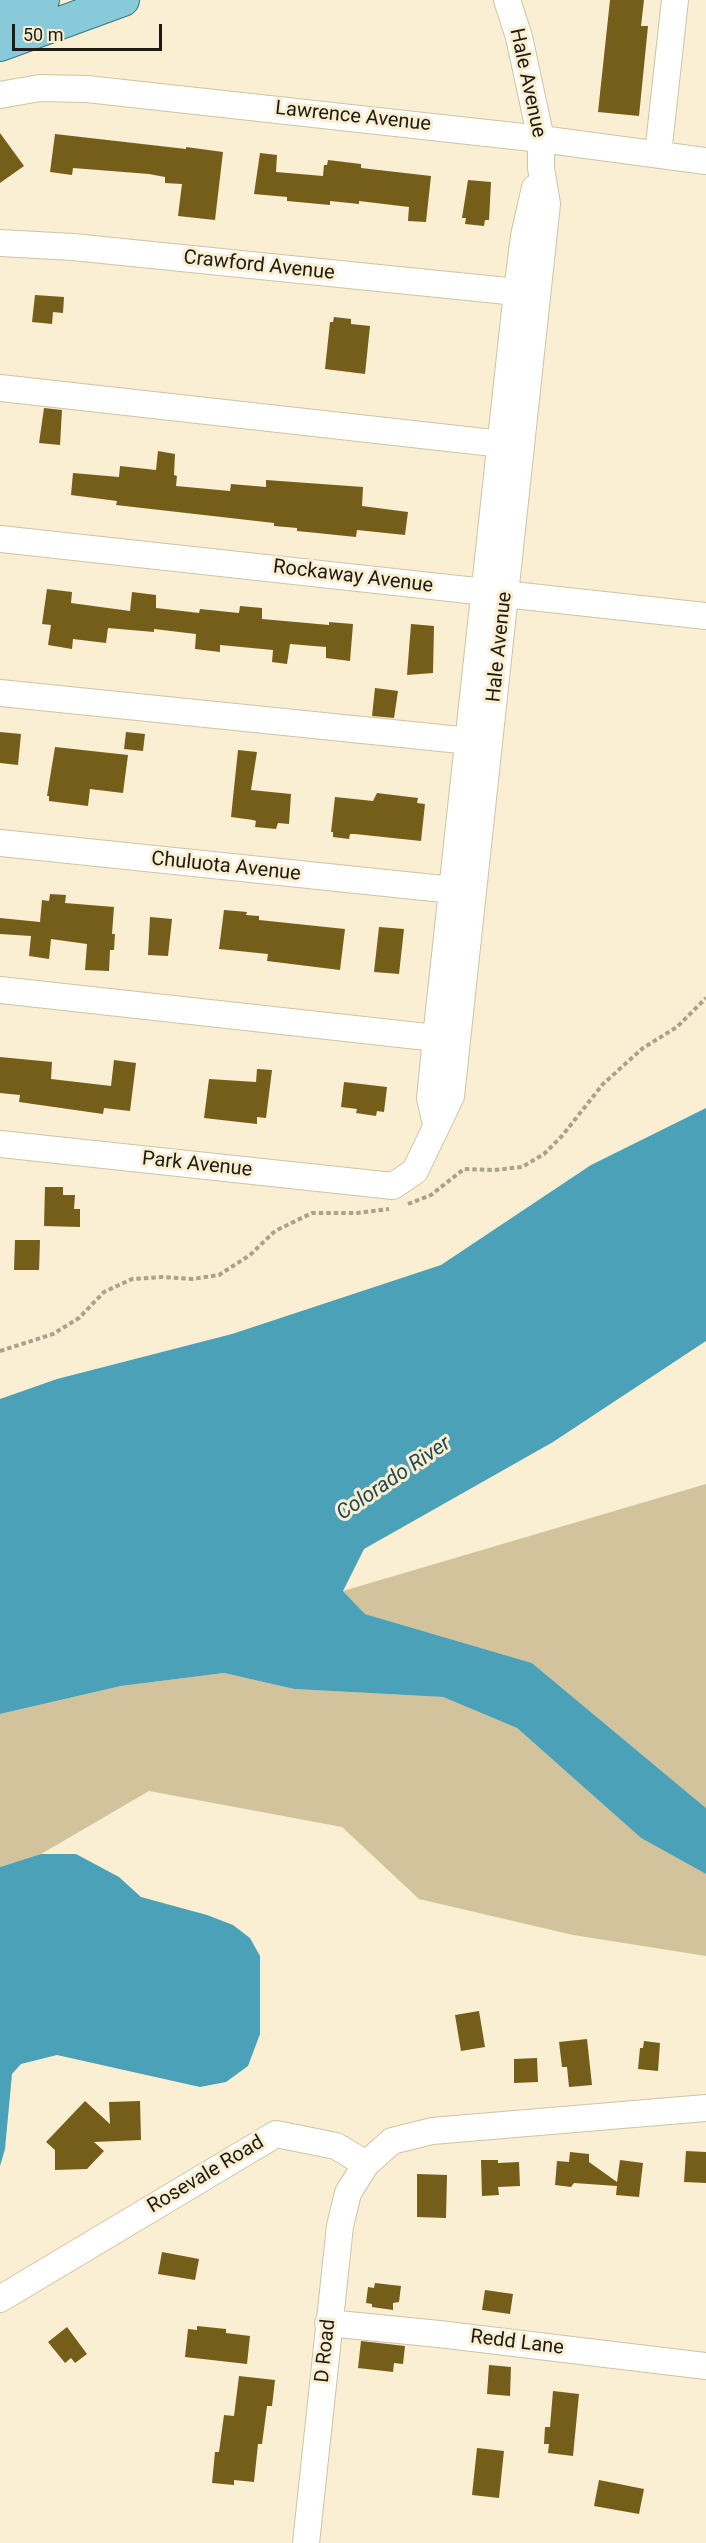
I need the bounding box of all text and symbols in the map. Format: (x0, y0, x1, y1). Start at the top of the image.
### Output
scale bar (15, 12, 165, 50)
text: 50 m (23, 24, 63, 45)
street label: Hale Avenue (504, 26, 550, 140)
street label: Lawrence Avenue (274, 97, 432, 137)
street label: Crawford Avenue (182, 246, 336, 286)
street label: Rockaway Avenue (272, 555, 434, 599)
street label: Hale Avenue (482, 591, 518, 703)
street label: Chuluota Avenue (150, 847, 302, 887)
street label: Park Avenue (141, 1147, 253, 1183)
water label: Colorado River (332, 1432, 456, 1526)
street label: Rosevale Road (144, 2131, 268, 2219)
street label: D Road (311, 2318, 341, 2384)
street label: Redd Lane (469, 2325, 565, 2361)

